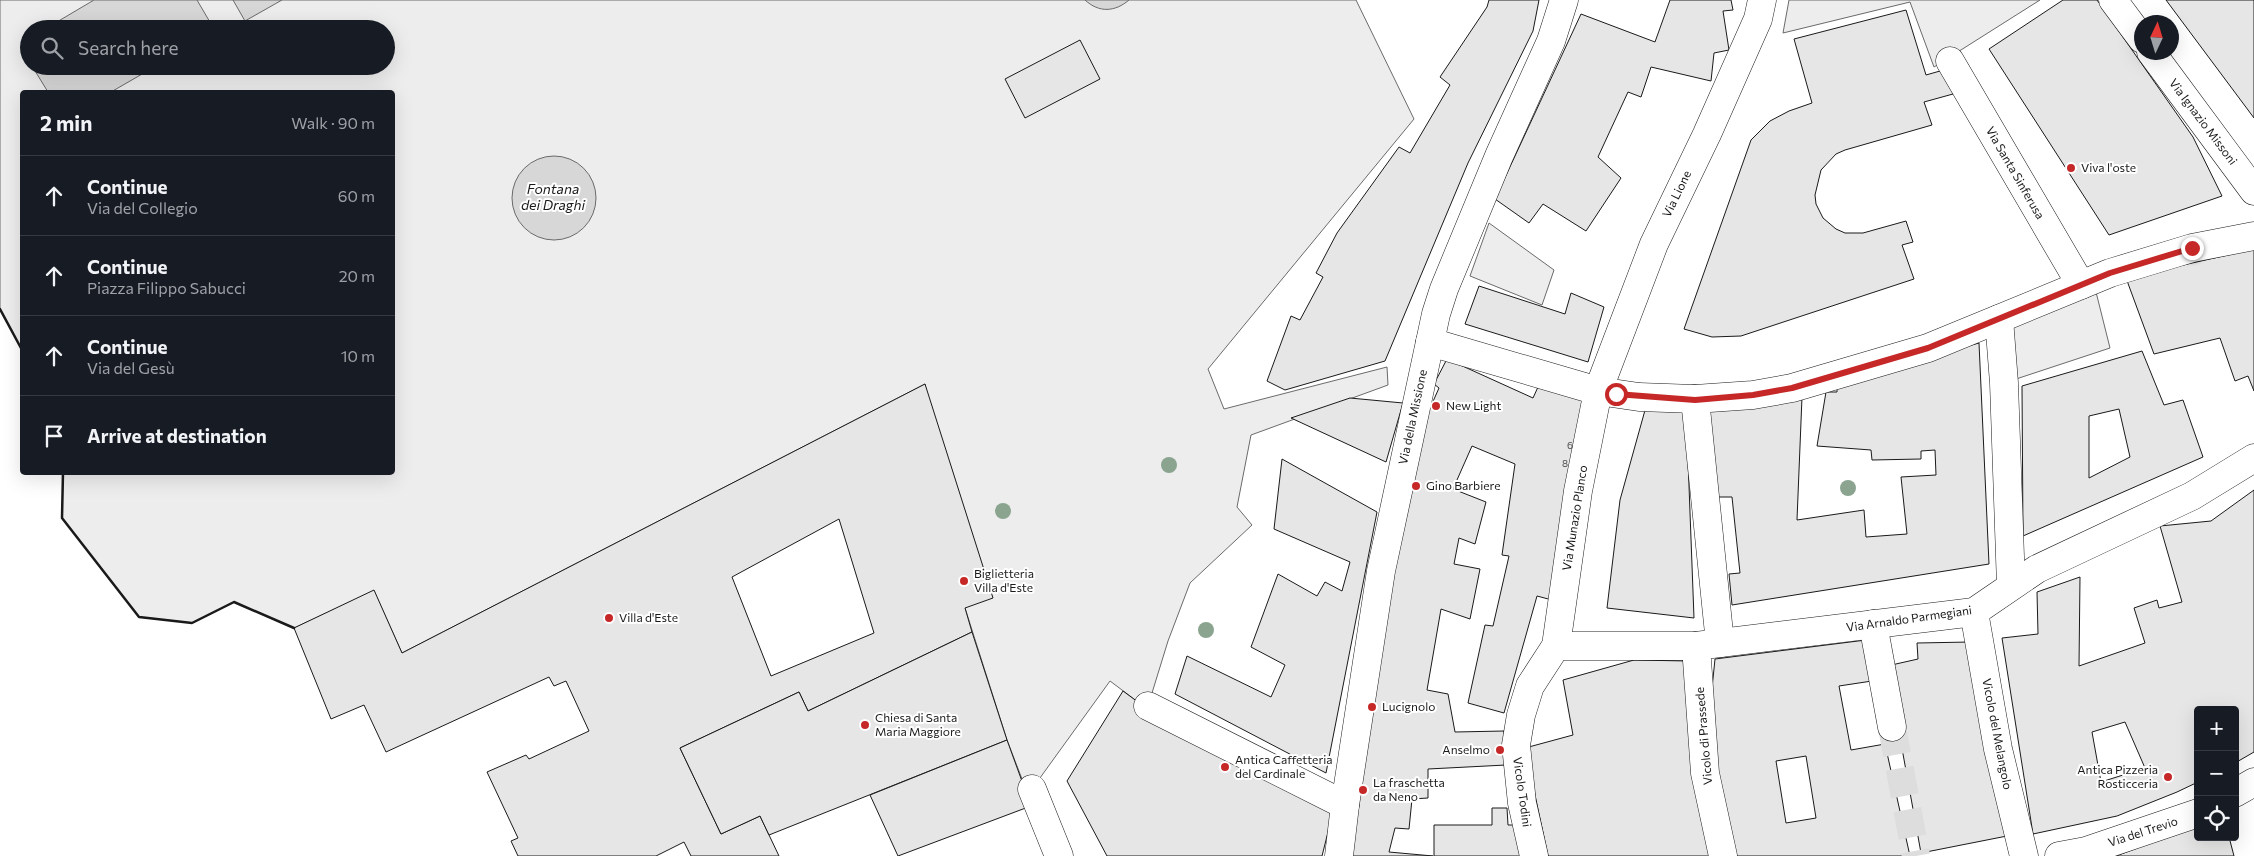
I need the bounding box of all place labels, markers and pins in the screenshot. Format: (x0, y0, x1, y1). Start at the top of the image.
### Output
place label: Viva l'oste (2081, 160, 2136, 174)
marker: Viva l'oste (2065, 162, 2077, 174)
place label: New Light (1446, 398, 1501, 412)
marker: New Light (1430, 400, 1442, 412)
place label: Gino Barbiere (1426, 478, 1500, 492)
marker: Gino Barbiere (1410, 480, 1422, 492)
place label: Biglietteria Villa d'Este (974, 566, 1034, 594)
marker: Biglietteria Villa d'Este (958, 575, 970, 587)
place label: Villa d'Este (619, 610, 678, 624)
marker: Villa d'Este (603, 612, 615, 624)
place label: Lucignolo (1382, 699, 1435, 713)
marker: Lucignolo (1366, 701, 1378, 713)
place label: Chiesa di Santa Maria Maggiore (875, 710, 961, 738)
marker: Chiesa di Santa Maria Maggiore (859, 719, 871, 731)
place label: Anselmo (1442, 742, 1490, 756)
marker: Anselmo (1494, 744, 1506, 756)
place label: Antica Caffetteria del Cardinale (1235, 752, 1333, 780)
marker: Antica Caffetteria del Cardinale (1219, 761, 1231, 773)
place label: Antica Pizzeria Rosticceria (2077, 762, 2158, 790)
marker: Antica Pizzeria Rosticceria (2162, 771, 2174, 783)
place label: La fraschetta da Neno (1373, 775, 1445, 803)
marker: La fraschetta da Neno (1357, 784, 1369, 796)

